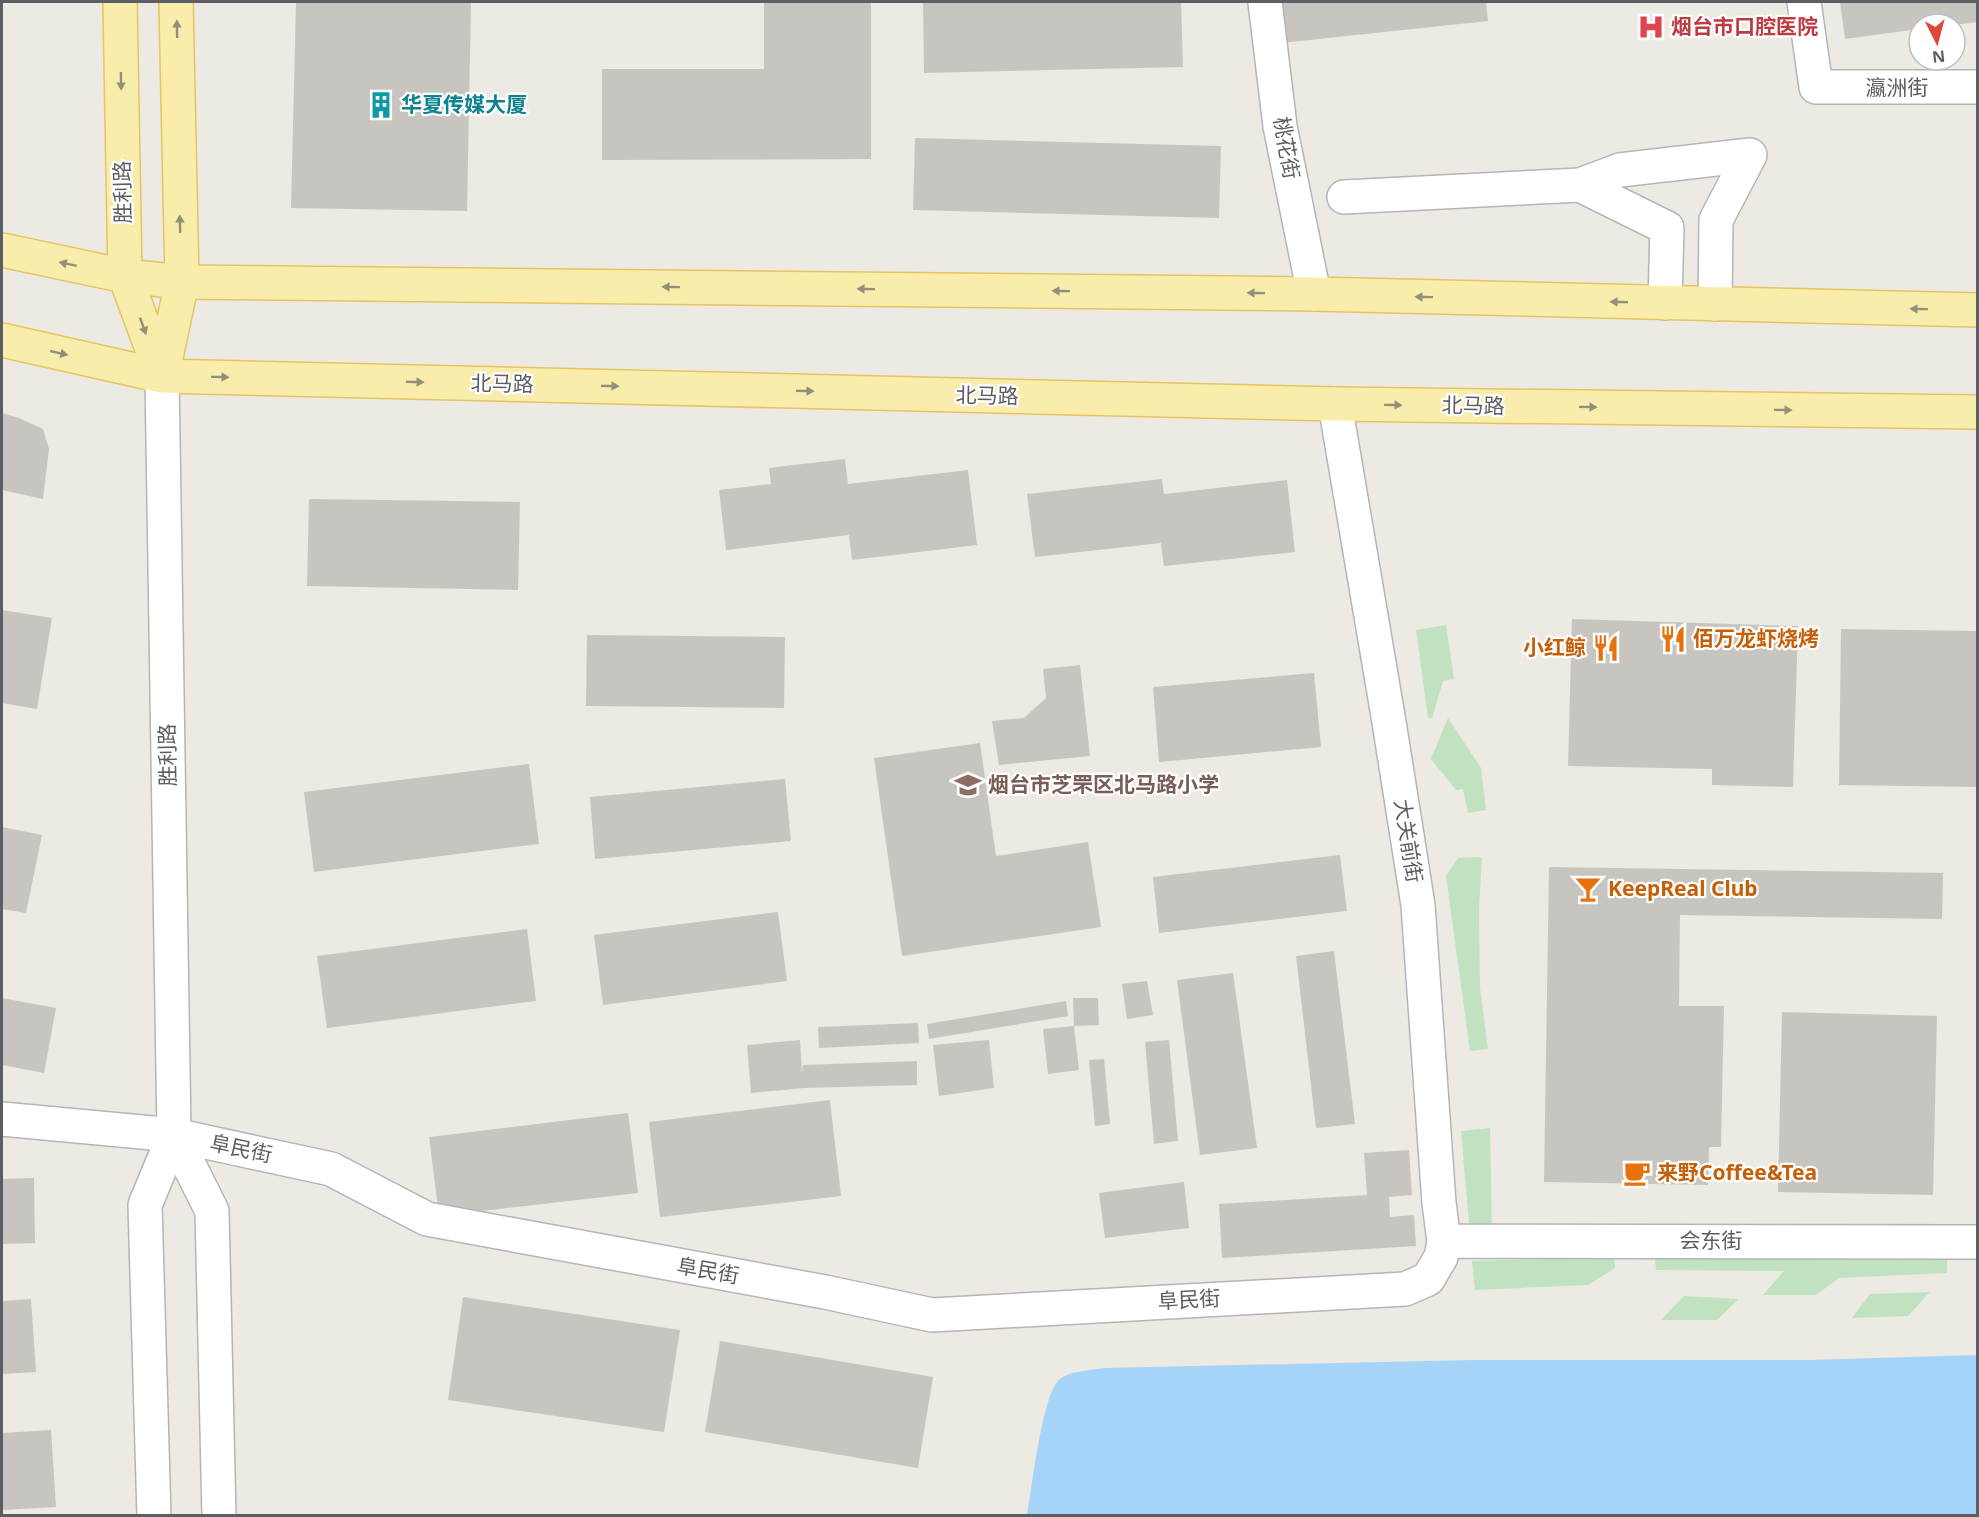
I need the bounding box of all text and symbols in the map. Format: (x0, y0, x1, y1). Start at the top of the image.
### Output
hospital icon: 烟台市口腔医院 (1636, 12, 1666, 42)
place label: 烟台市口腔医院 (1671, 12, 1818, 40)
north arrow (1907, 12, 1967, 72)
one-way arrow (172, 19, 181, 38)
text: N (1931, 45, 1946, 69)
one-way arrow (116, 71, 126, 90)
street label: 瀛洲街 (1866, 73, 1929, 101)
building icon: 华夏传媒大厦 (366, 90, 396, 120)
place label: 华夏传媒大厦 (401, 90, 527, 118)
street label: 桃花街 (1268, 114, 1306, 181)
street label: 胜利路 (107, 160, 137, 224)
one-way arrow (176, 214, 185, 233)
one-way arrow (58, 259, 77, 268)
one-way arrow (661, 282, 680, 292)
one-way arrow (856, 284, 875, 294)
one-way arrow (1051, 286, 1070, 296)
one-way arrow (1246, 288, 1265, 298)
one-way arrow (1415, 292, 1434, 301)
one-way arrow (1610, 297, 1629, 306)
one-way arrow (1910, 304, 1929, 313)
one-way arrow (139, 317, 149, 335)
one-way arrow (49, 348, 68, 358)
street label: 北马路 (470, 368, 534, 398)
one-way arrow (211, 372, 230, 382)
one-way arrow (406, 377, 425, 386)
street label: 北马路 (955, 380, 1019, 410)
one-way arrow (601, 382, 620, 391)
one-way arrow (796, 386, 815, 396)
street label: 北马路 (1441, 390, 1505, 420)
one-way arrow (1384, 400, 1403, 410)
one-way arrow (1579, 402, 1598, 412)
one-way arrow (1774, 405, 1793, 415)
restaurant icon: 佰万龙虾烧烤 (1658, 624, 1688, 654)
place label: 佰万龙虾烧烤 (1693, 624, 1819, 652)
place label: 小红鲸 (1523, 633, 1586, 661)
restaurant icon: 小红鲸 (1591, 633, 1621, 663)
street label: 胜利路 (152, 723, 182, 787)
school or university icon: 烟台市芝罘区北马路小学 (953, 770, 983, 800)
place label: 烟台市芝罘区北马路小学 (988, 770, 1219, 798)
street label: 大关前街 (1389, 797, 1429, 885)
bar icon: KeepReal Club (1573, 874, 1603, 904)
place label: KeepReal Club (1608, 874, 1758, 902)
street label: 阜民街 (207, 1128, 275, 1168)
cafe icon: 来野Coffee&Tea (1622, 1158, 1652, 1188)
place label: 来野Coffee&Tea (1657, 1158, 1817, 1186)
street label: 会东街 (1680, 1226, 1743, 1254)
street label: 阜民街 (675, 1251, 742, 1289)
street label: 阜民街 (1157, 1283, 1221, 1315)

